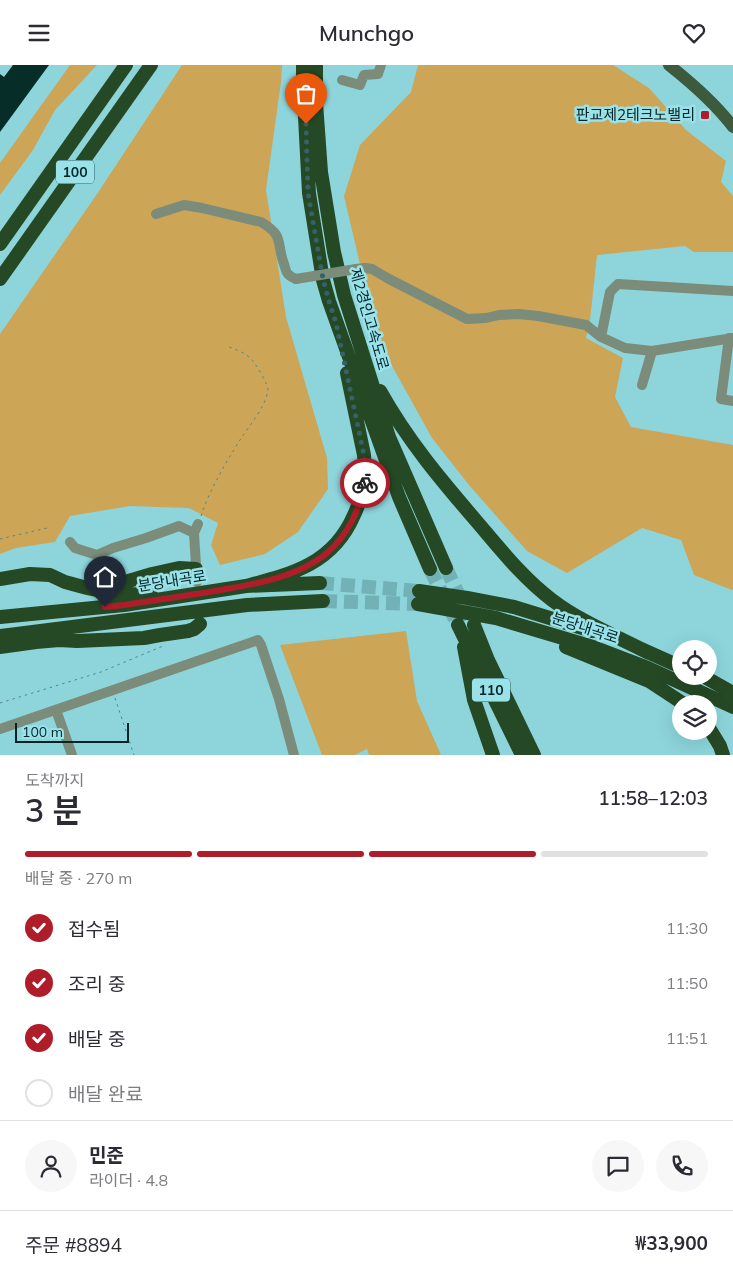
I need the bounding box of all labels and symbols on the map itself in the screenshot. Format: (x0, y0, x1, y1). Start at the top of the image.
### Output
pin (285, 73, 327, 124)
place label: 판교제2테크노밸리 (576, 105, 695, 124)
marker: 판교제2테크노밸리 (699, 109, 711, 121)
road number: 100 (56, 160, 94, 183)
street label: 제2경인고속도로 (346, 265, 393, 372)
courier (340, 458, 390, 508)
pin (84, 556, 126, 607)
street label: 분당내곡로 (136, 566, 207, 595)
street label: 분당내곡로 (549, 608, 621, 647)
road number: 110 (472, 679, 510, 701)
scale bar (15, 720, 129, 743)

